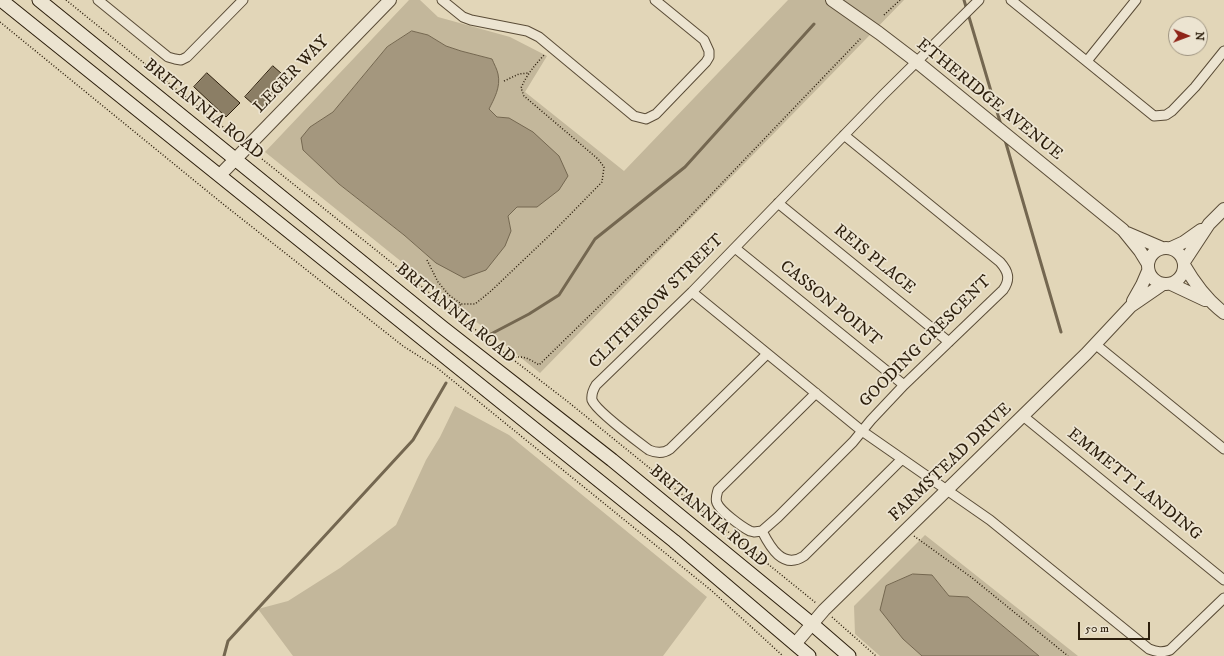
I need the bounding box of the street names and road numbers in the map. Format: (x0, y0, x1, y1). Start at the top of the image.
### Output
street label: LEGER WAY (250, 32, 334, 118)
street label: ETHERIDGE AVENUE (912, 35, 1066, 165)
street label: BRITANNIA ROAD (139, 55, 267, 165)
street label: REIS PLACE (829, 221, 919, 299)
street label: CLITHEROW STREET (585, 230, 729, 374)
street label: CASSON POINT (775, 257, 885, 351)
street label: BRITANNIA ROAD (391, 259, 519, 369)
street label: GOODING CRESCENT (856, 272, 996, 412)
street label: FARMSTEAD DRIVE (886, 399, 1016, 527)
street label: EMMETT LANDING (1063, 424, 1205, 546)
street label: BRITANNIA ROAD (645, 462, 771, 572)

